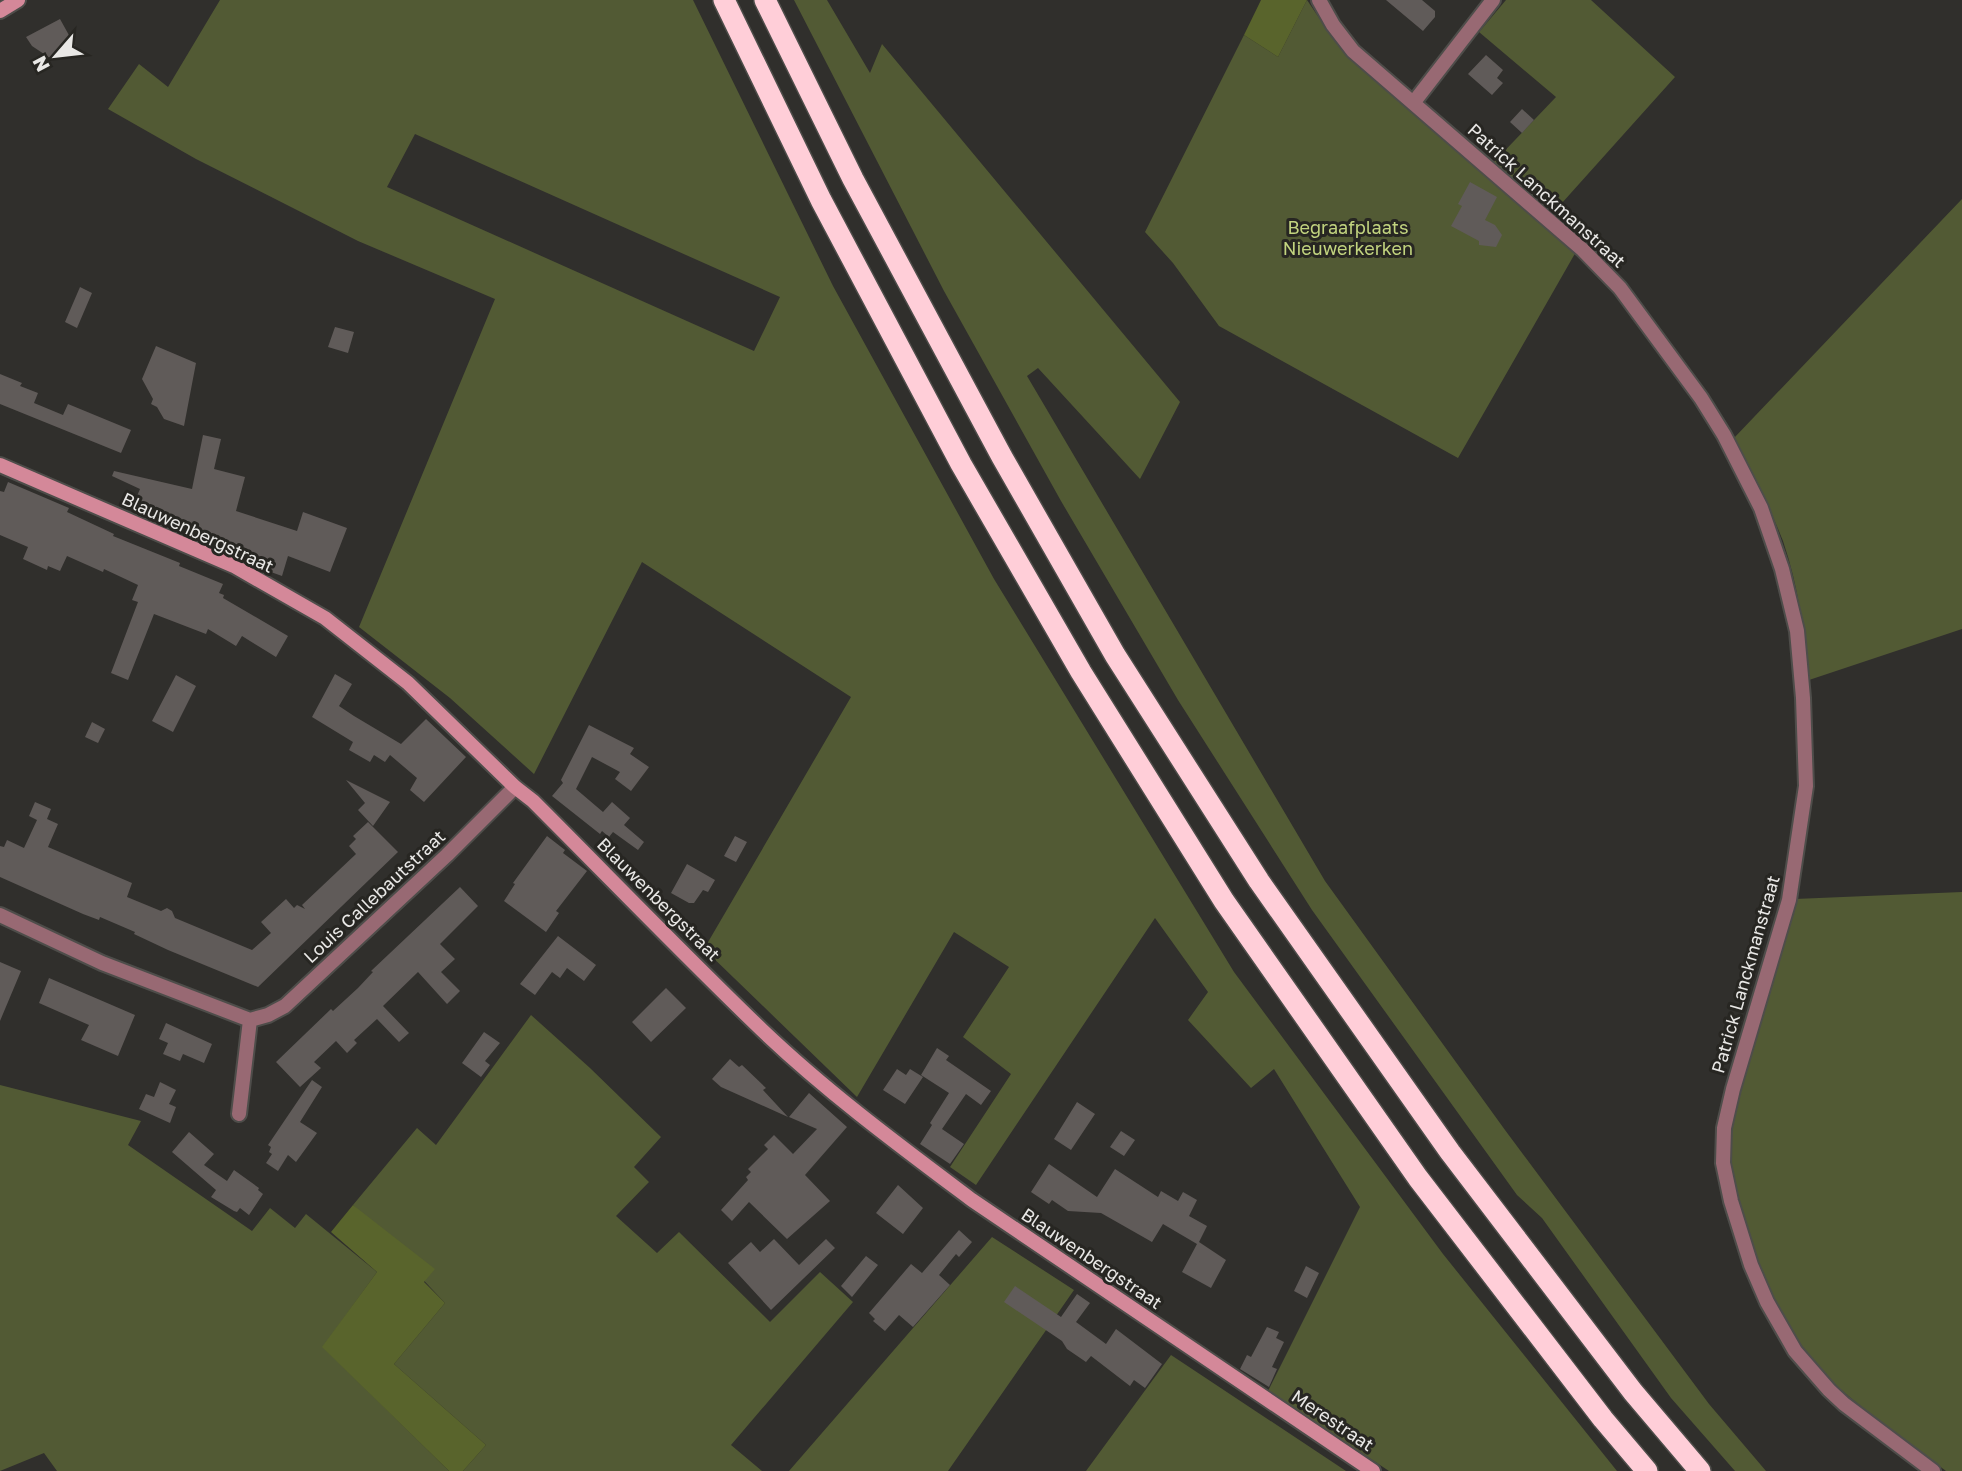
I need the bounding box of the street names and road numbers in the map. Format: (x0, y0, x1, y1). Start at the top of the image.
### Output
street label: Patrick Lanckmanstraat (1464, 118, 1630, 272)
street label: Blauwenbergstraat (119, 487, 277, 577)
street label: Louis Callebautstraat (299, 825, 449, 967)
street label: Blauwenbergstraat (593, 833, 725, 965)
street label: Patrick Lanckmanstraat (1706, 872, 1784, 1076)
street label: Blauwenbergstraat (1017, 1203, 1167, 1313)
street label: Merestraat (1288, 1385, 1378, 1455)

